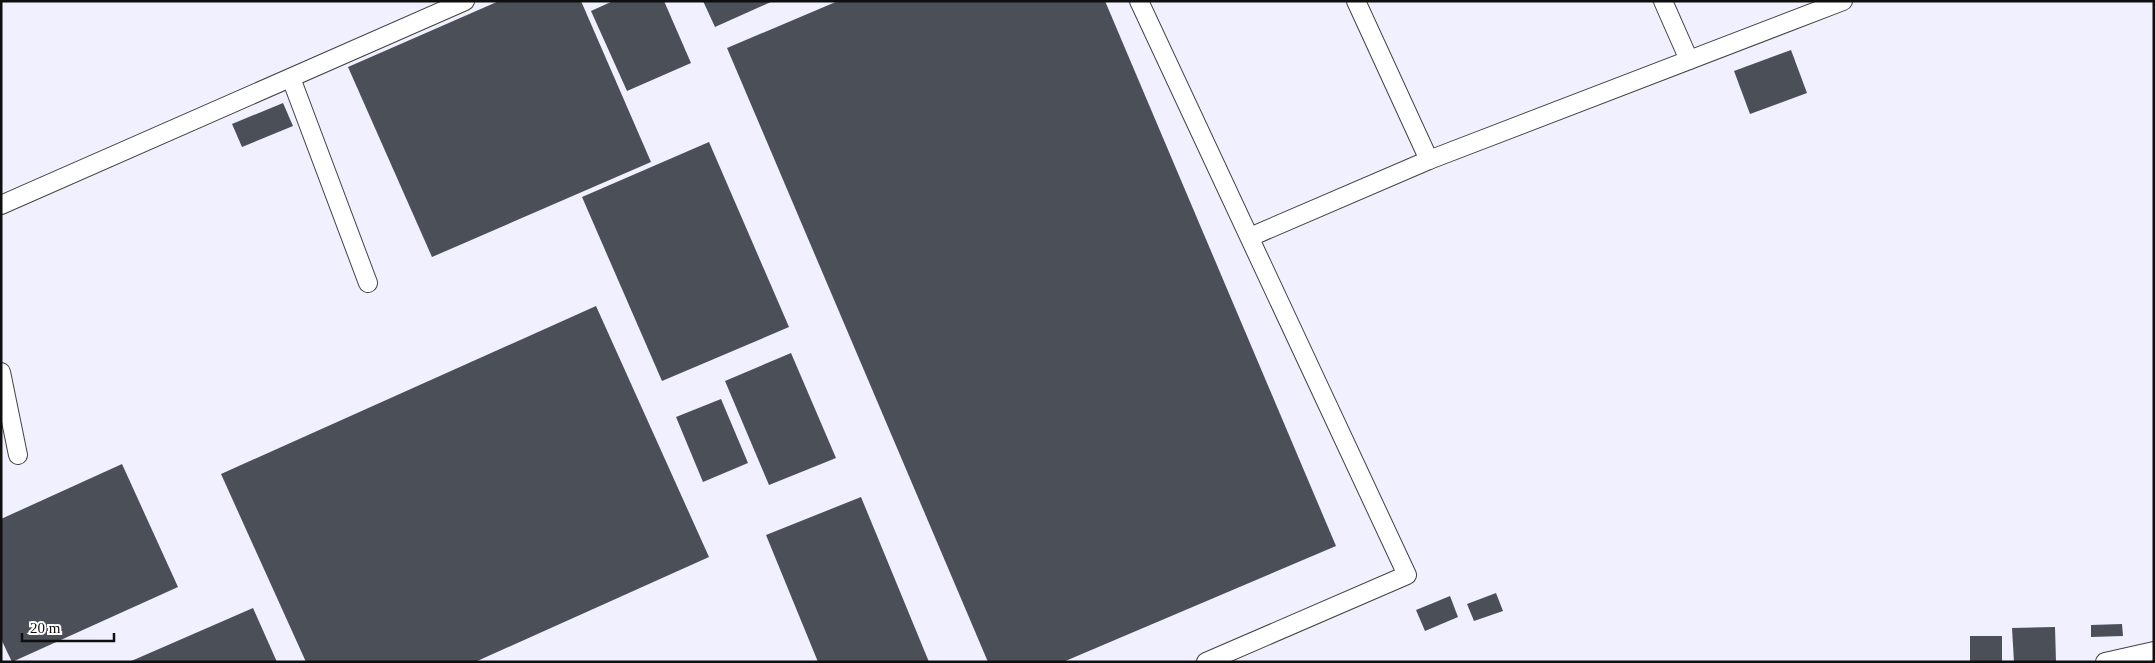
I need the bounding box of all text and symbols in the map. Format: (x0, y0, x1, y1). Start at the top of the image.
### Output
scale bar (22, 610, 115, 642)
text: 20 m (30, 620, 61, 636)

